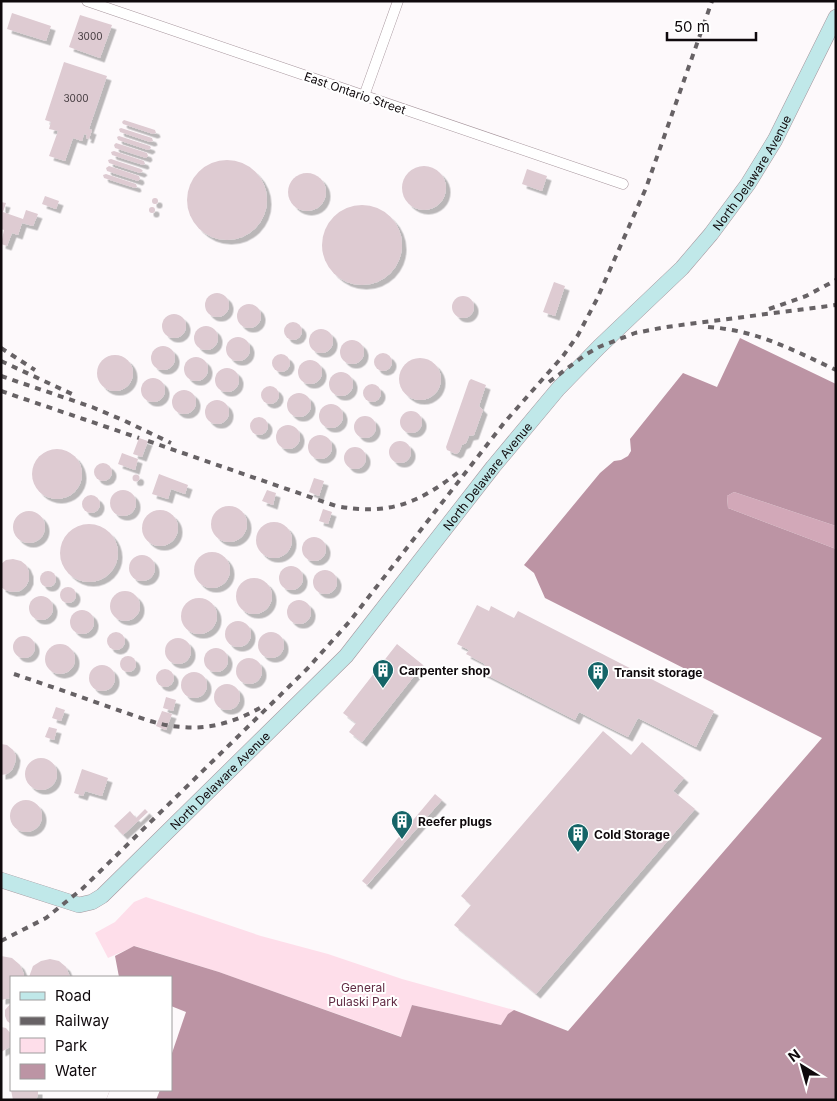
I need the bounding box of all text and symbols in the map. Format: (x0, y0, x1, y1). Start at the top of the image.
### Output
scale bar (667, 10, 756, 42)
text: 50 m (674, 17, 710, 36)
house number: 3000 (77, 30, 103, 42)
street label: East Ontario Street (302, 69, 408, 117)
house number: 3000 (63, 92, 89, 104)
street label: North Delaware Avenue (709, 112, 794, 233)
street label: North Delaware Avenue (439, 419, 535, 533)
building icon: Carpenter shop (371, 658, 395, 689)
building icon: Transit storage (586, 660, 610, 691)
place label: Carpenter shop (399, 663, 491, 678)
place label: Transit storage (614, 665, 702, 680)
street label: North Delaware Avenue (167, 728, 273, 833)
building icon: Reefer plugs (390, 809, 414, 840)
place label: Reefer plugs (418, 814, 492, 829)
building icon: Cold Storage (566, 822, 590, 853)
place label: Cold Storage (594, 827, 670, 842)
legend (10, 976, 172, 1091)
park label: General Pulaski Park (328, 980, 398, 1009)
text: Road (55, 986, 91, 1005)
text: Railway (55, 1011, 110, 1030)
text: Park (55, 1036, 88, 1055)
north arrow (777, 1041, 827, 1091)
text: N (784, 1045, 803, 1065)
text: Water (55, 1061, 97, 1080)

